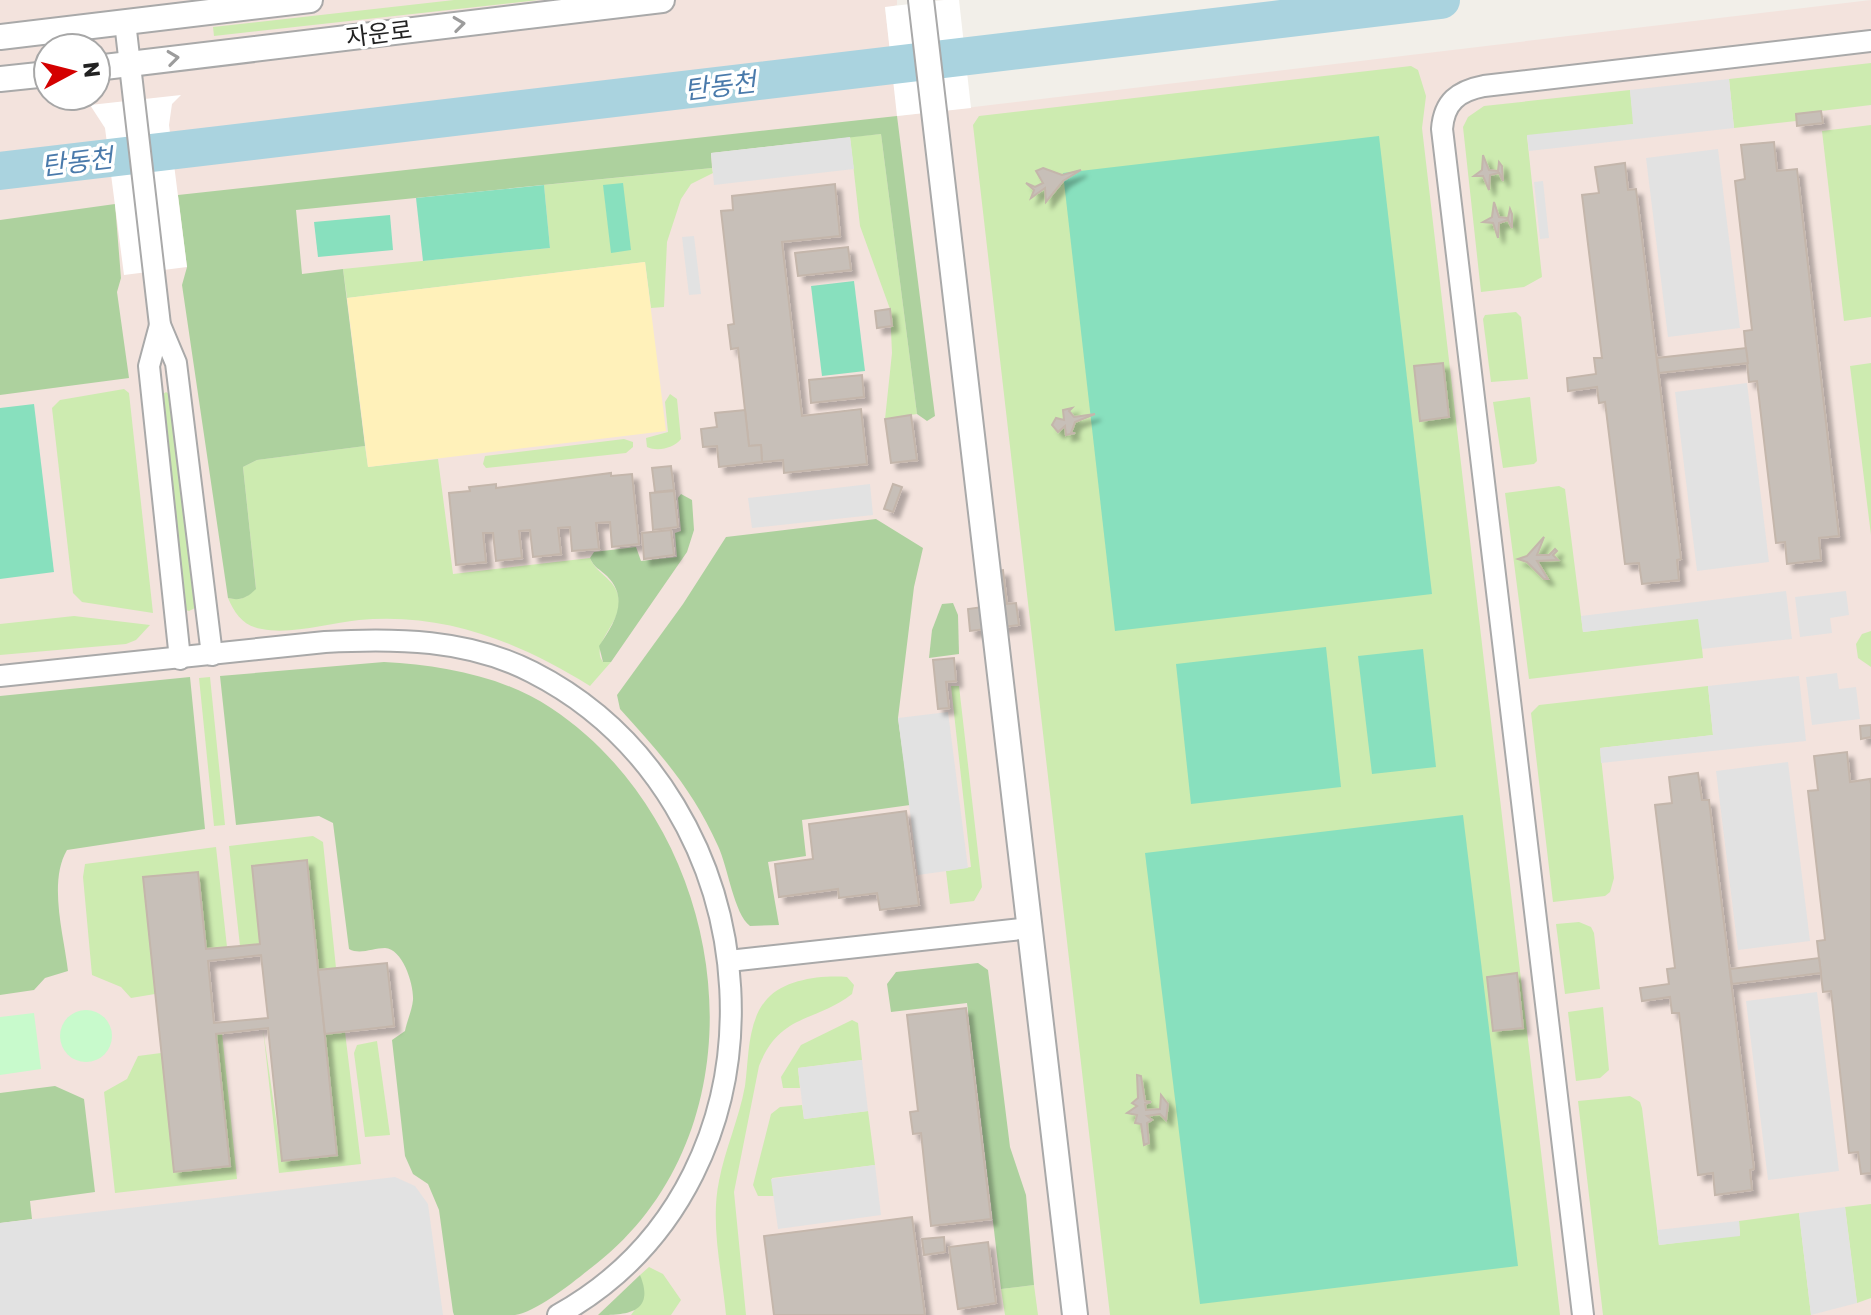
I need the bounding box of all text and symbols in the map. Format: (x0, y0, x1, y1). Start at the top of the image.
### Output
street label: 자운로 (344, 16, 414, 52)
one-way arrow (453, 16, 466, 33)
north arrow (32, 32, 112, 112)
one-way arrow (167, 50, 180, 67)
text: N (77, 60, 106, 79)
water label: 탄동천 (683, 66, 761, 106)
water label: 탄동천 (40, 142, 118, 182)

